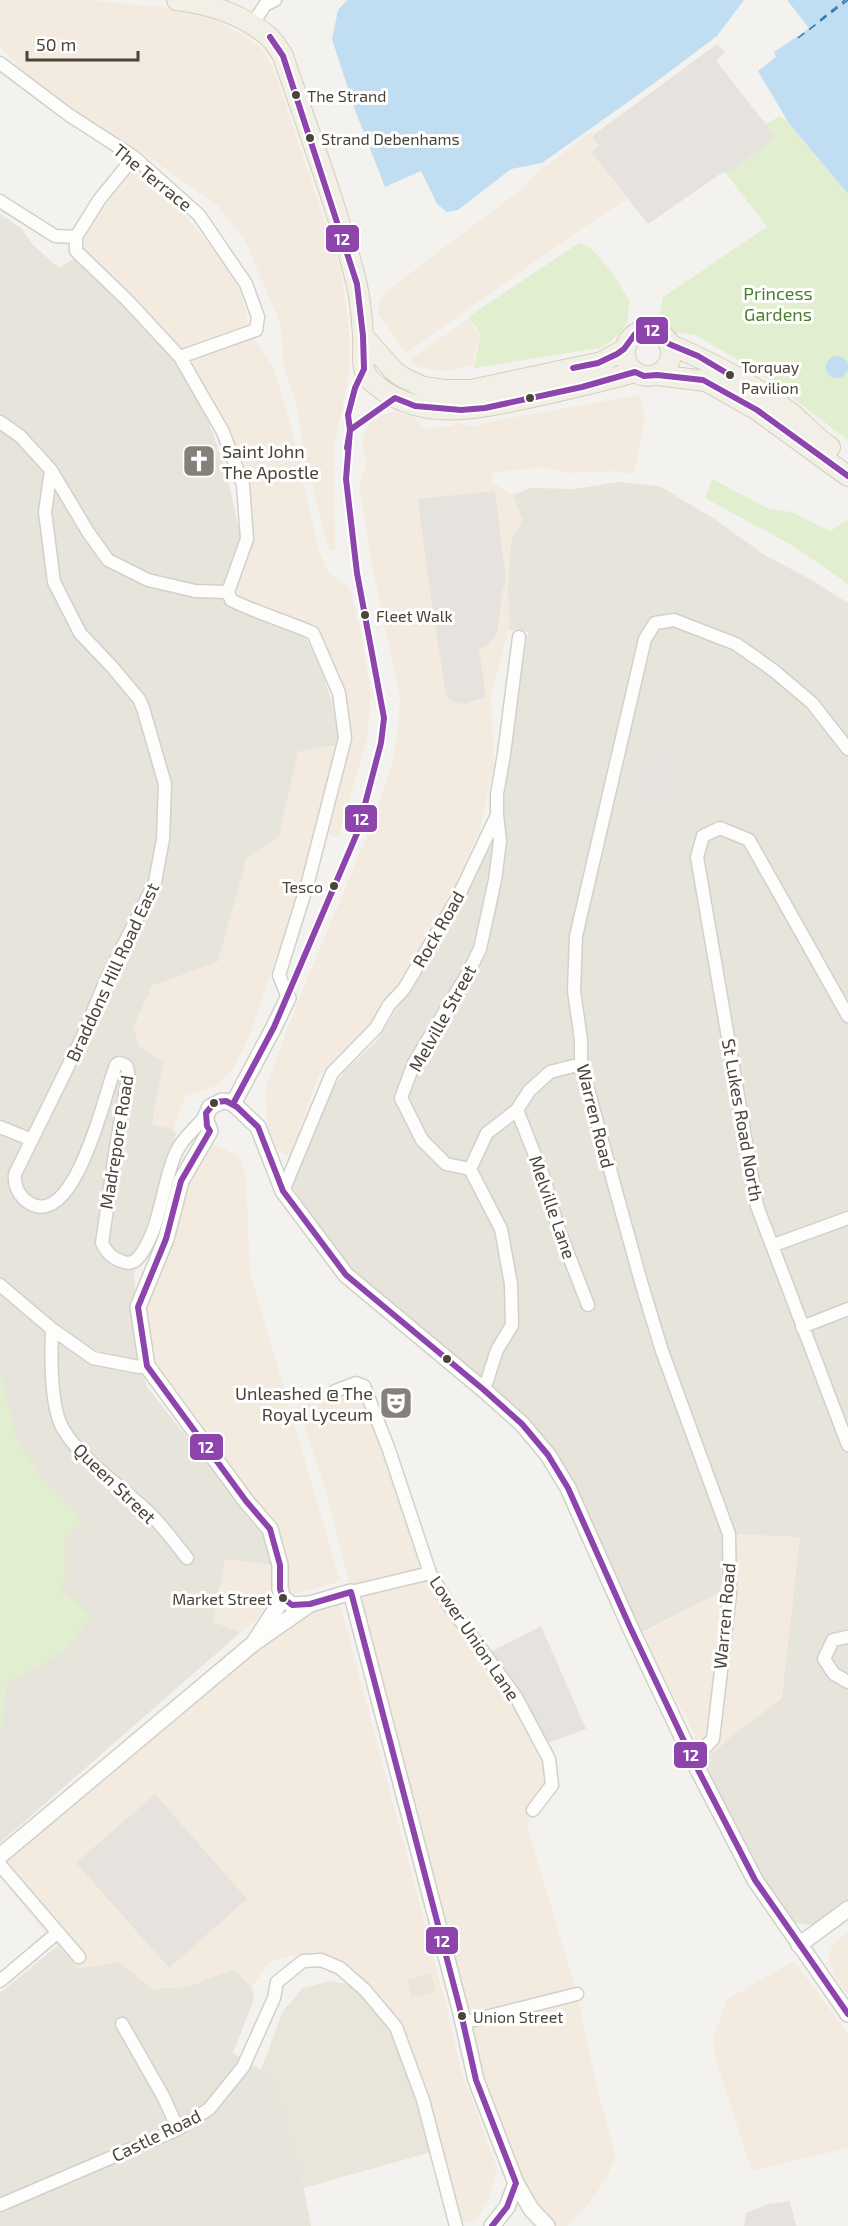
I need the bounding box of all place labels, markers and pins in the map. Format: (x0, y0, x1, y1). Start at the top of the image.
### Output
place label: The Strand (307, 86, 386, 105)
marker: The Strand (290, 89, 302, 101)
place label: Strand Debenhams (321, 129, 460, 148)
marker: Strand Debenhams (304, 132, 316, 144)
place label: Torquay Pavilion (741, 357, 800, 397)
marker: Torquay Pavilion (724, 369, 736, 381)
unlabelled marker (524, 392, 536, 404)
place label: Saint John The Apostle (222, 440, 319, 483)
church icon: Saint John The Apostle (181, 443, 217, 479)
place label: Fleet Walk (376, 606, 453, 625)
marker: Fleet Walk (359, 609, 371, 621)
place label: Tesco (282, 877, 323, 896)
marker: Tesco (328, 880, 340, 892)
unlabelled marker (208, 1097, 220, 1109)
unlabelled marker (441, 1353, 453, 1365)
place label: Unleashed @ The Royal Lyceum (235, 1382, 373, 1425)
theatre icon: Unleashed @ The Royal Lyceum (378, 1385, 414, 1421)
place label: Market Street (172, 1589, 272, 1608)
marker: Market Street (277, 1592, 289, 1604)
place label: Union Street (473, 2007, 563, 2026)
marker: Union Street (456, 2010, 468, 2022)

